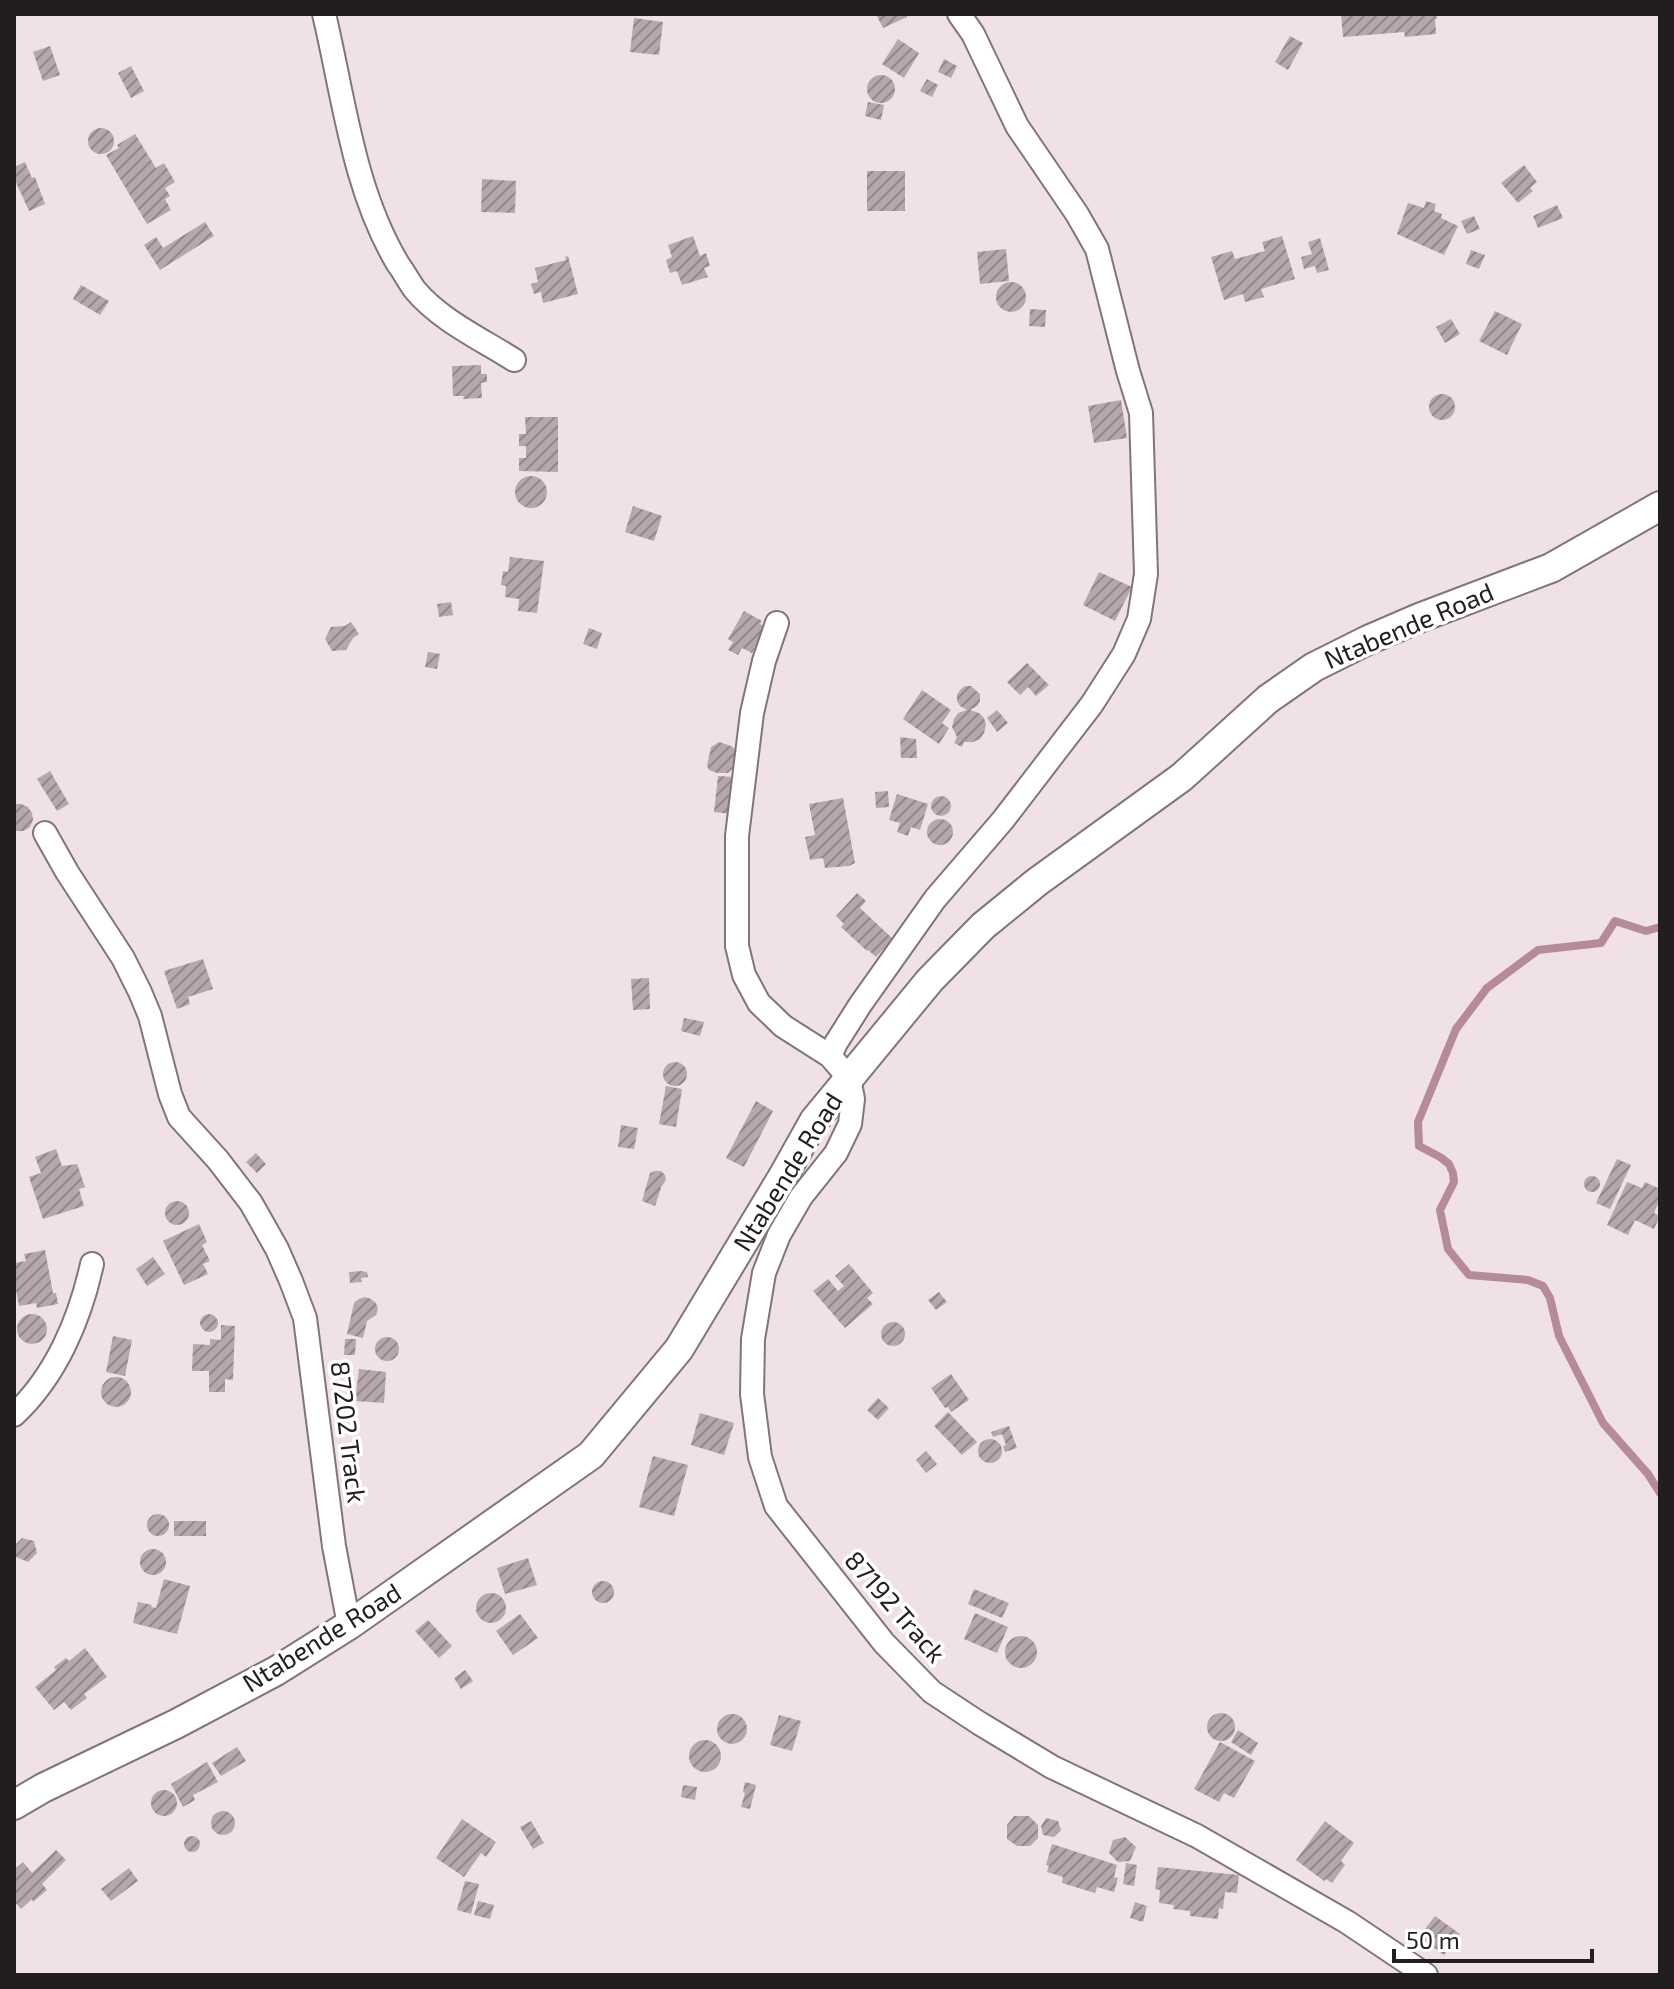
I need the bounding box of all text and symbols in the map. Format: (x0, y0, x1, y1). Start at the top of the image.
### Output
street label: Ntabende Road (1319, 575, 1498, 674)
street label: Ntabende Road (726, 1086, 848, 1256)
street label: 87202 Track (325, 1359, 374, 1504)
street label: 87192 Track (839, 1544, 953, 1668)
street label: Ntabende Road (236, 1576, 406, 1698)
scale bar (1394, 1913, 1592, 1963)
text: 50 m (1406, 1925, 1460, 1954)

